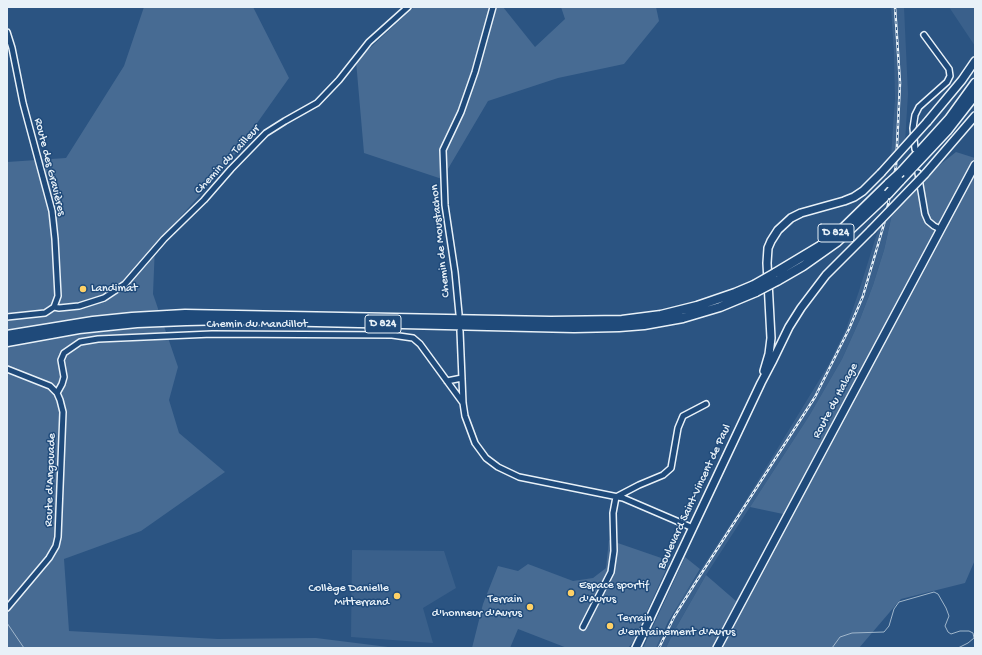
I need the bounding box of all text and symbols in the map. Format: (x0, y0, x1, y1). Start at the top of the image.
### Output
street label: Route des Gravières (30, 117, 68, 217)
street label: Chemin du Tailleur (192, 122, 264, 198)
street label: Chemin de Moustachon (428, 184, 454, 298)
road number: D 824 (818, 224, 854, 242)
place label: Landimat (91, 282, 137, 296)
marker: Landimat (78, 284, 88, 294)
road number: D 824 (365, 315, 401, 333)
street label: Chemin du Mandillot (206, 318, 308, 332)
street label: Route du Halage (810, 361, 862, 441)
street label: Boulevard Saint-Vincent de Paul (655, 422, 735, 572)
street label: Route d'Angouade (42, 433, 60, 527)
place label: Espace sportif d'Aurus (579, 579, 649, 607)
place label: Collège Danielle Mitterrand (308, 582, 389, 610)
marker: Espace sportif d'Aurus (566, 588, 576, 598)
marker: Collège Danielle Mitterrand (392, 591, 402, 601)
place label: Terrain d'honneur d'Aurus (432, 593, 522, 621)
marker: Terrain d'honneur d'Aurus (525, 602, 535, 612)
place label: Terrain d'entrainement d'Aurus (618, 612, 736, 640)
marker: Terrain d'entrainement d'Aurus (605, 621, 615, 631)

